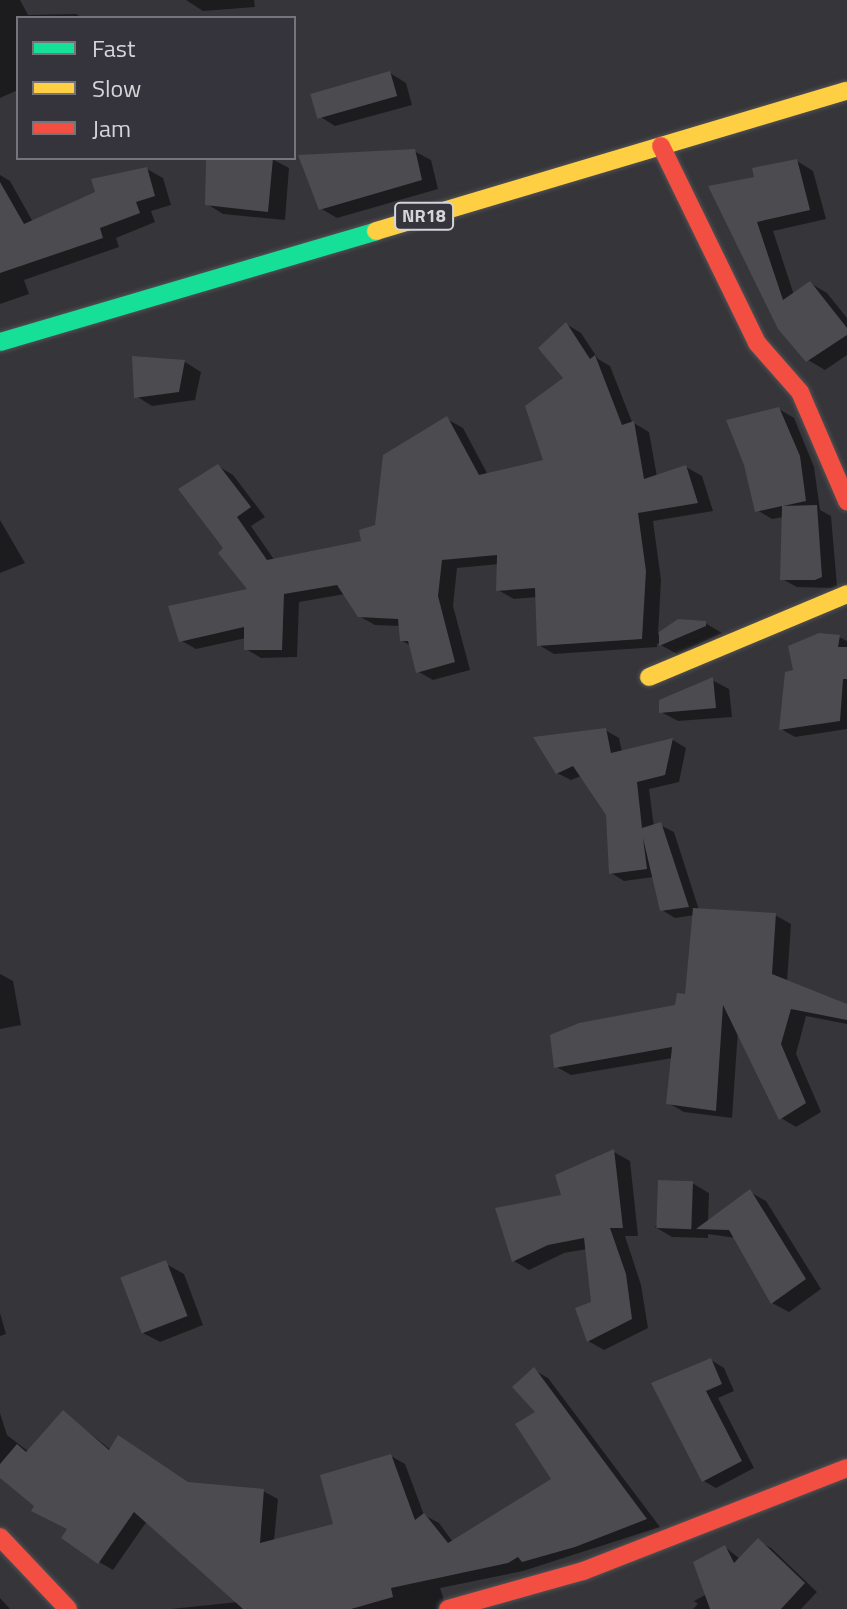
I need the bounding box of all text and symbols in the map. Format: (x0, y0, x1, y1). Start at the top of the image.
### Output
legend (16, 16, 296, 160)
text: Fast (92, 30, 135, 66)
text: Slow (92, 70, 141, 106)
text: Jam (92, 110, 131, 146)
road number: NR18 (394, 202, 454, 230)

